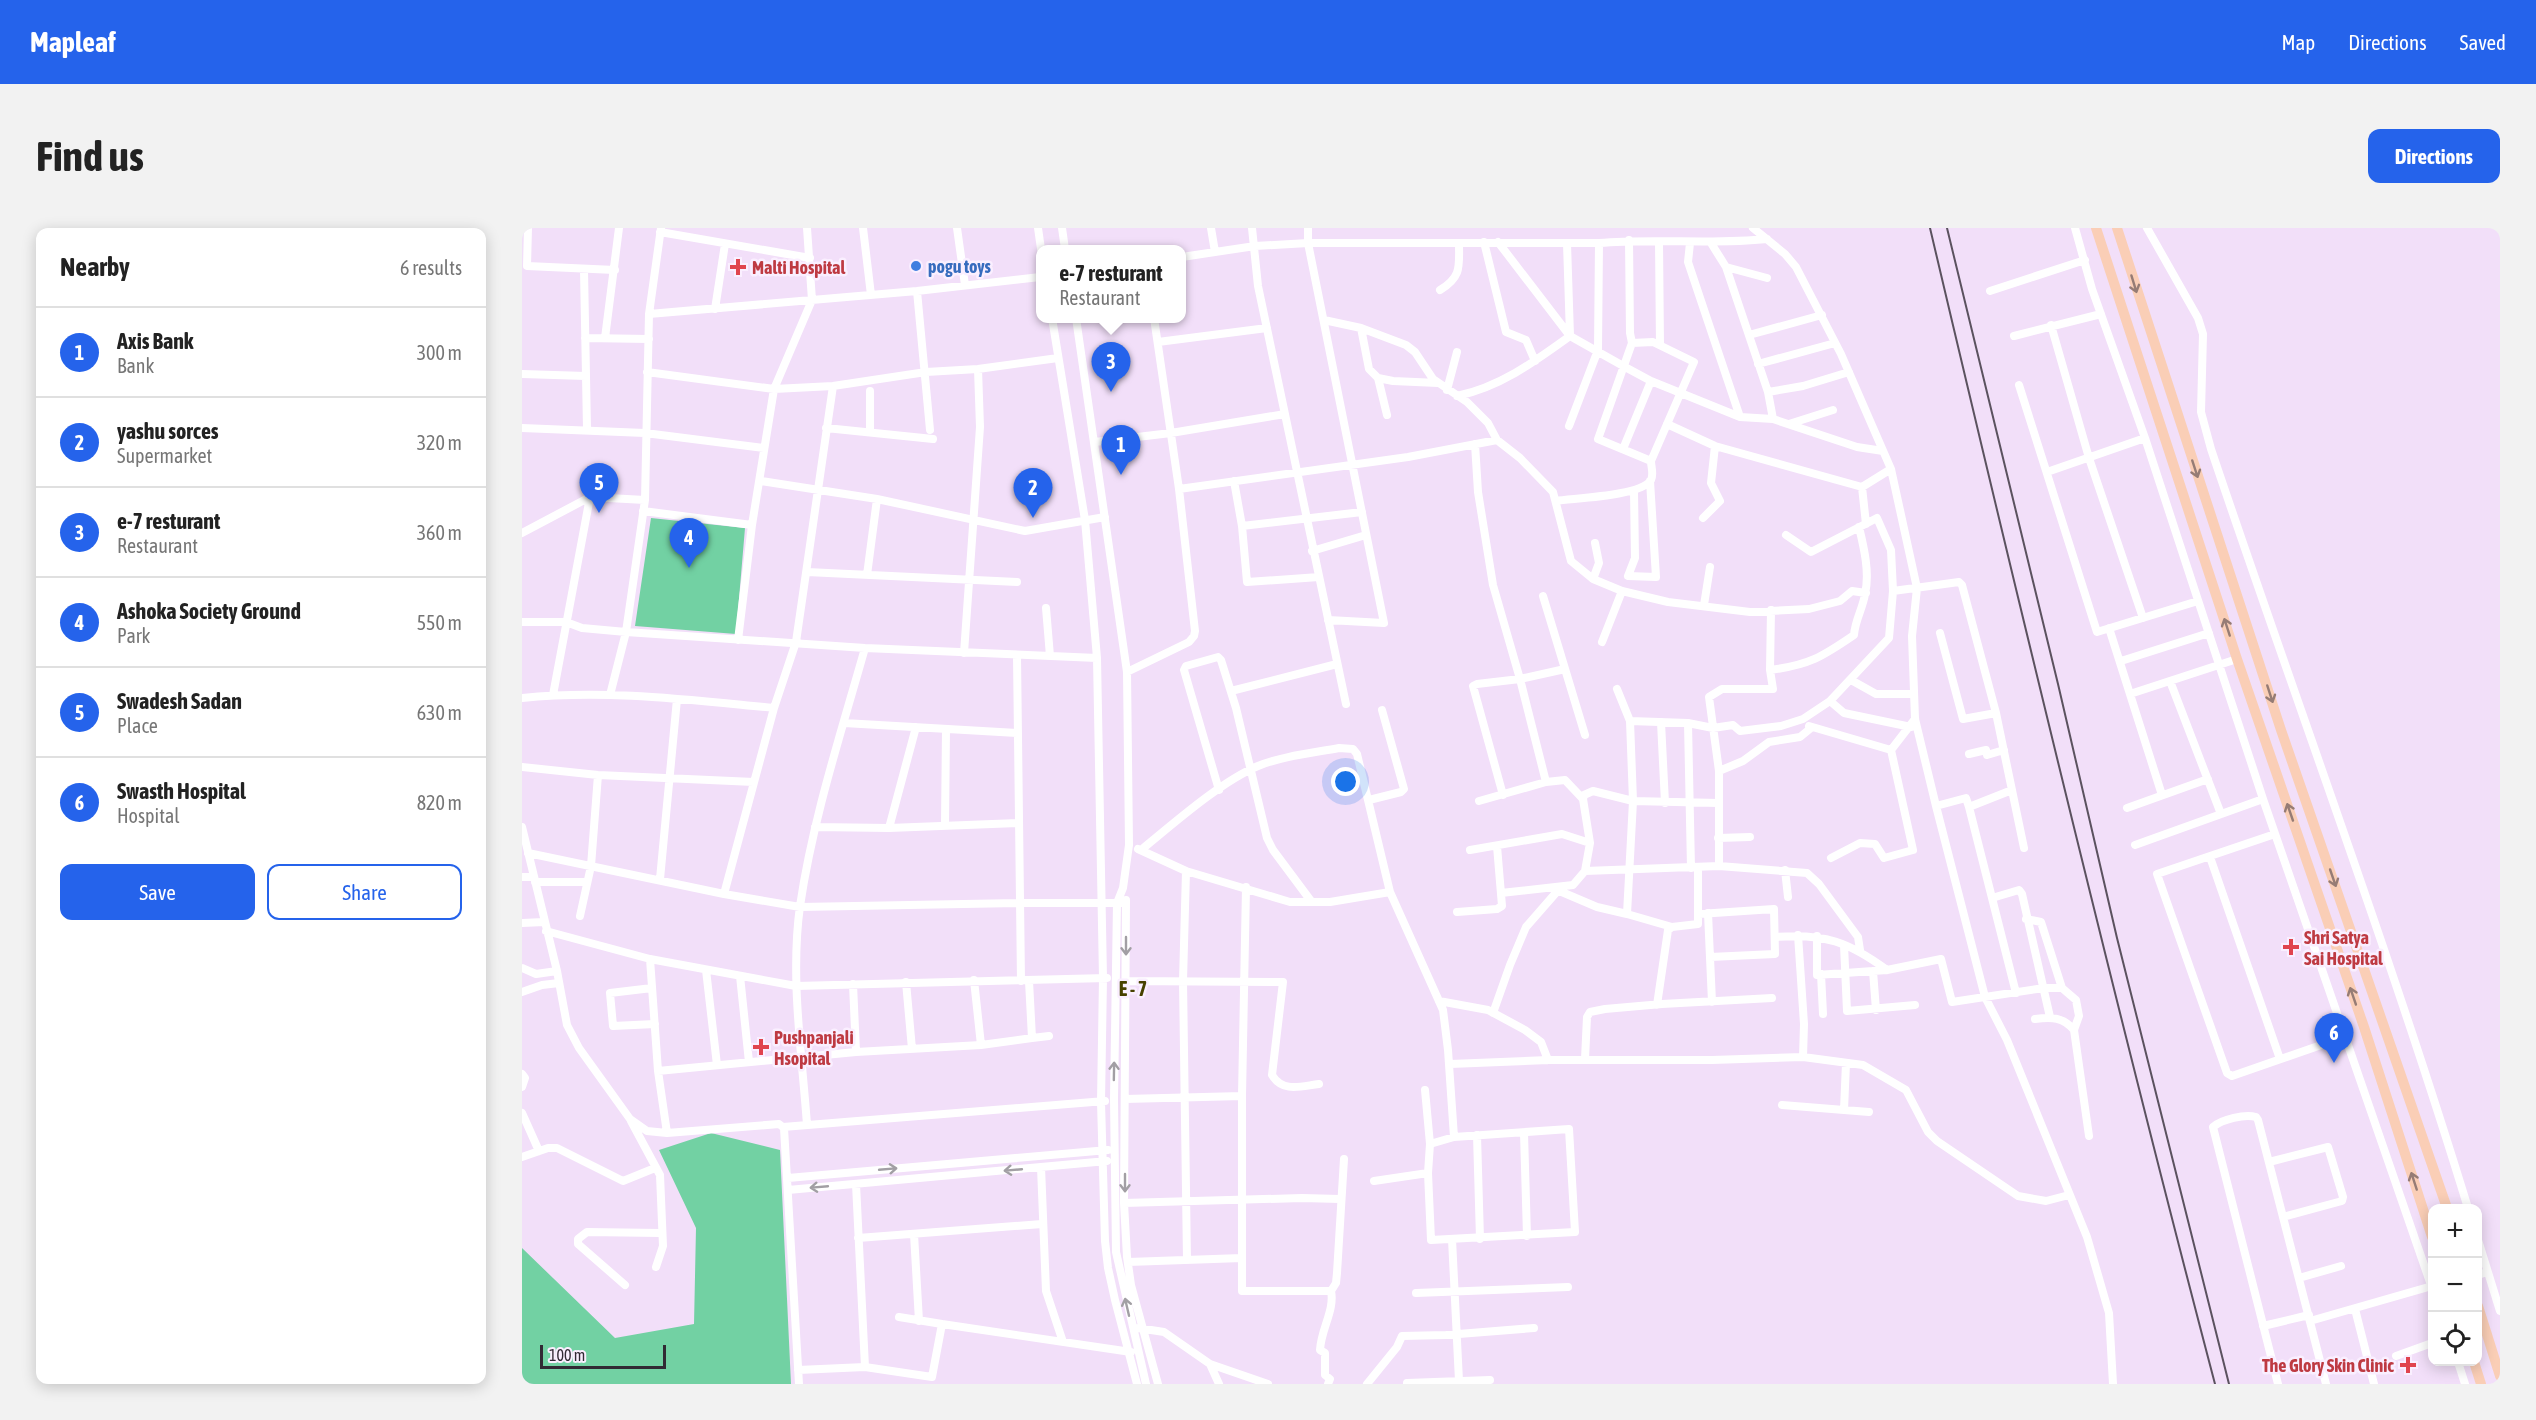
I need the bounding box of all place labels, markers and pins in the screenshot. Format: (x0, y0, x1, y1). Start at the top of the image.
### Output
place label: pogu toys (928, 256, 992, 277)
place label: Malti Hospital (752, 257, 845, 278)
marker: Malti Hospital (729, 258, 747, 276)
marker: pogu toys (909, 259, 923, 273)
pin: 3 (1092, 342, 1130, 392)
pin: 1 (1102, 426, 1140, 475)
pin: 5 (580, 464, 619, 513)
pin: 2 (1014, 468, 1052, 518)
pin: 4 (670, 518, 708, 568)
place label: Shri Satya Sai Hospital (2304, 927, 2383, 969)
marker: Shri Satya Sai Hospital (2282, 938, 2300, 956)
pin: 6 (2314, 1014, 2354, 1063)
place label: Pushpanjali Hsopital (774, 1027, 854, 1069)
marker: Pushpanjali Hsopital (752, 1038, 770, 1056)
place label: The Glory Skin Clinic (2262, 1355, 2394, 1376)
marker: The Glory Skin Clinic (2399, 1356, 2417, 1374)

